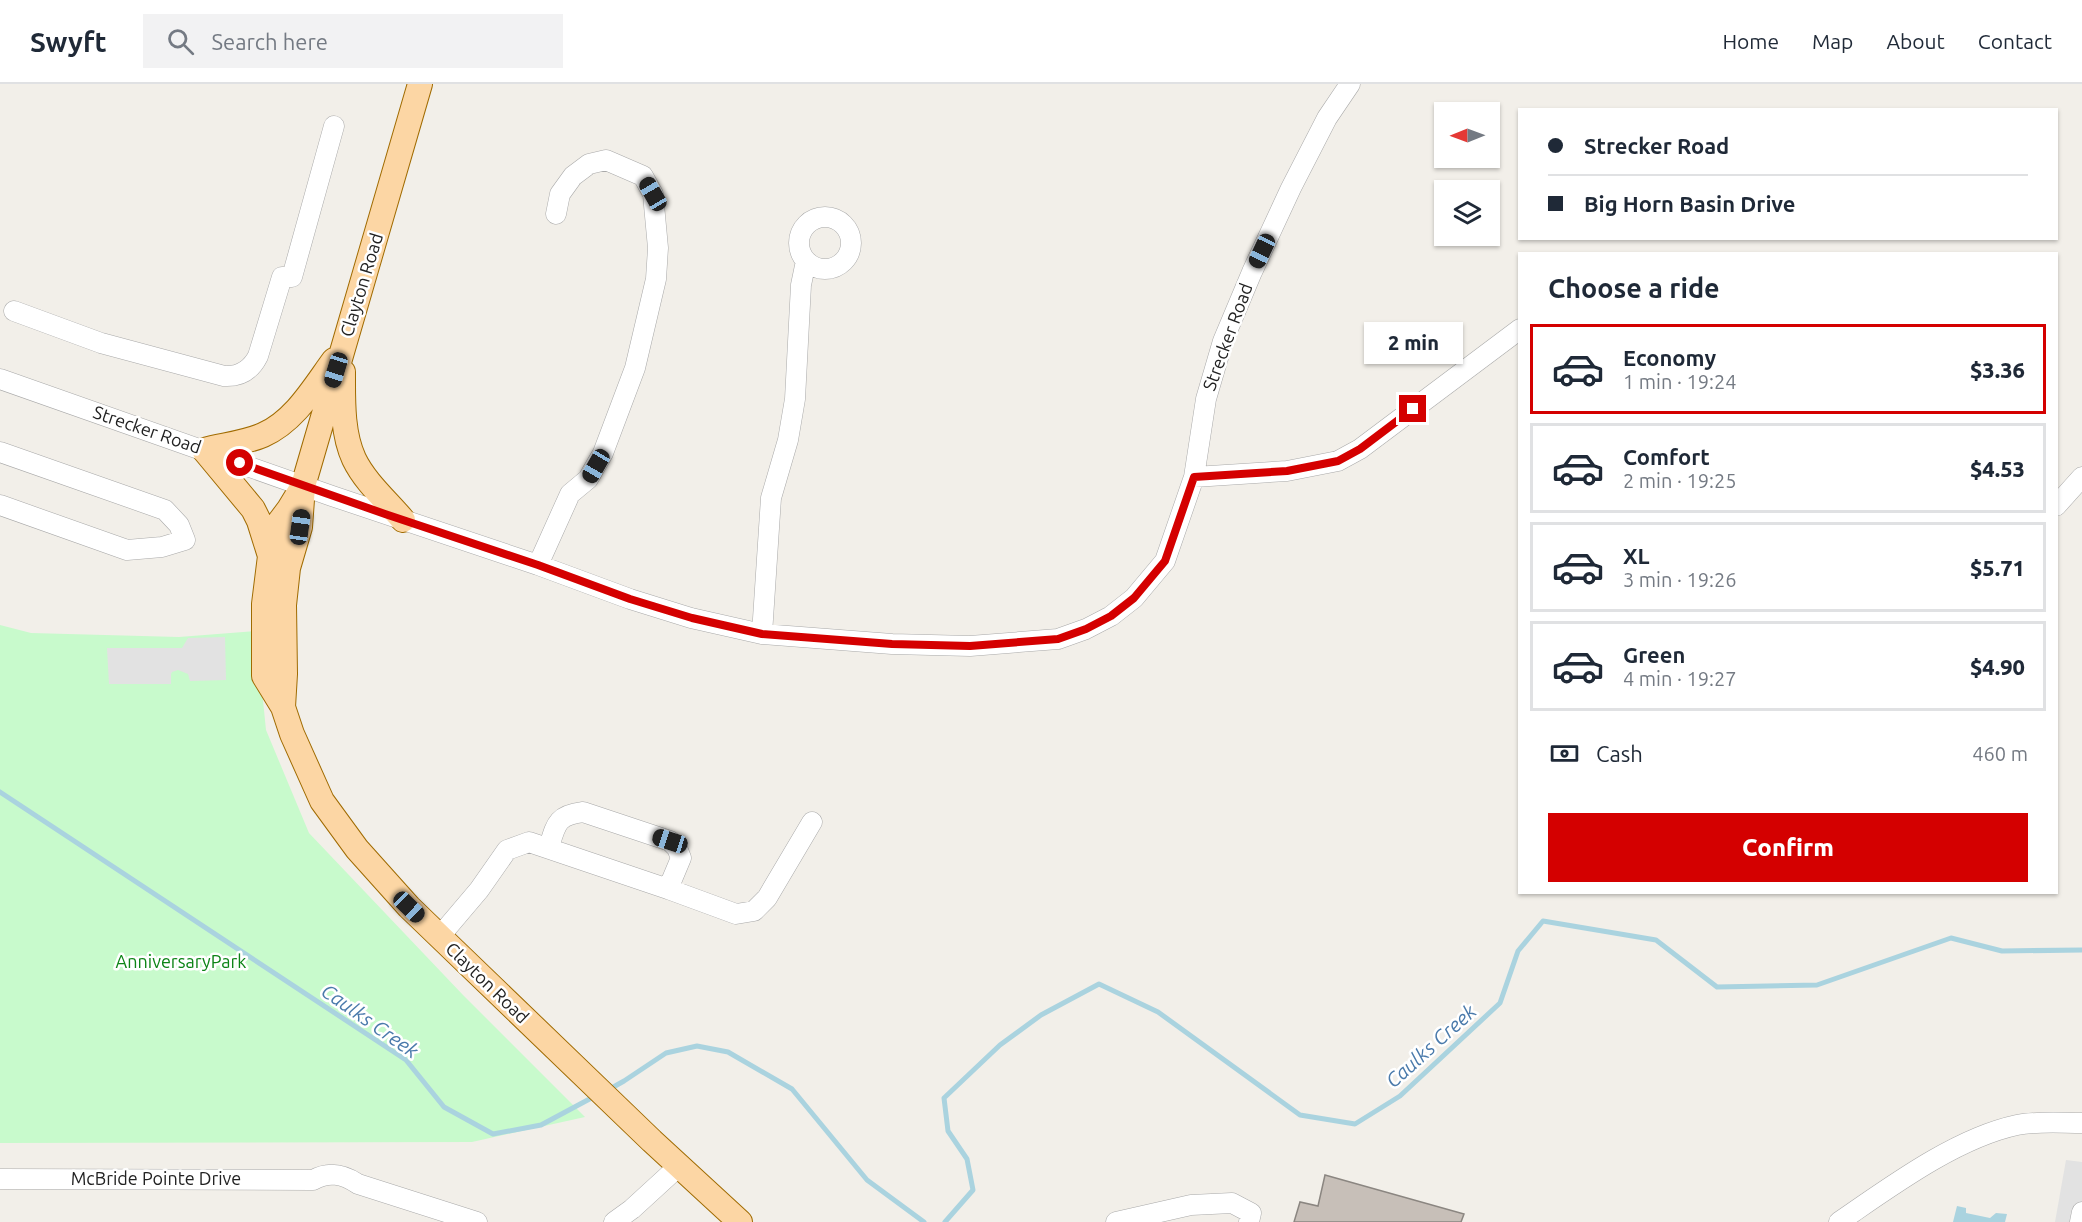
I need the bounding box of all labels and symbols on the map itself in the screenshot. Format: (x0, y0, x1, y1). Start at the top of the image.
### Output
north arrow (1434, 102, 1500, 168)
car (636, 174, 670, 214)
street label: Clayton Road (336, 231, 386, 339)
car (1246, 231, 1278, 271)
street label: Strecker Road (1198, 280, 1256, 393)
callout: 2 min (1364, 322, 1462, 364)
car (322, 350, 350, 390)
route end (1399, 395, 1426, 422)
street label: Strecker Road (91, 401, 204, 457)
car (579, 446, 613, 486)
route start (226, 449, 253, 476)
car (289, 508, 311, 546)
car (650, 827, 690, 855)
car (390, 888, 428, 926)
street label: Clayton Road (442, 938, 533, 1027)
park label: AnniversaryPark (116, 951, 246, 971)
water label: Caulks Creek (317, 979, 424, 1063)
water label: Caulks Creek (1381, 999, 1481, 1092)
street label: McBride Pointe Drive (71, 1168, 241, 1188)

